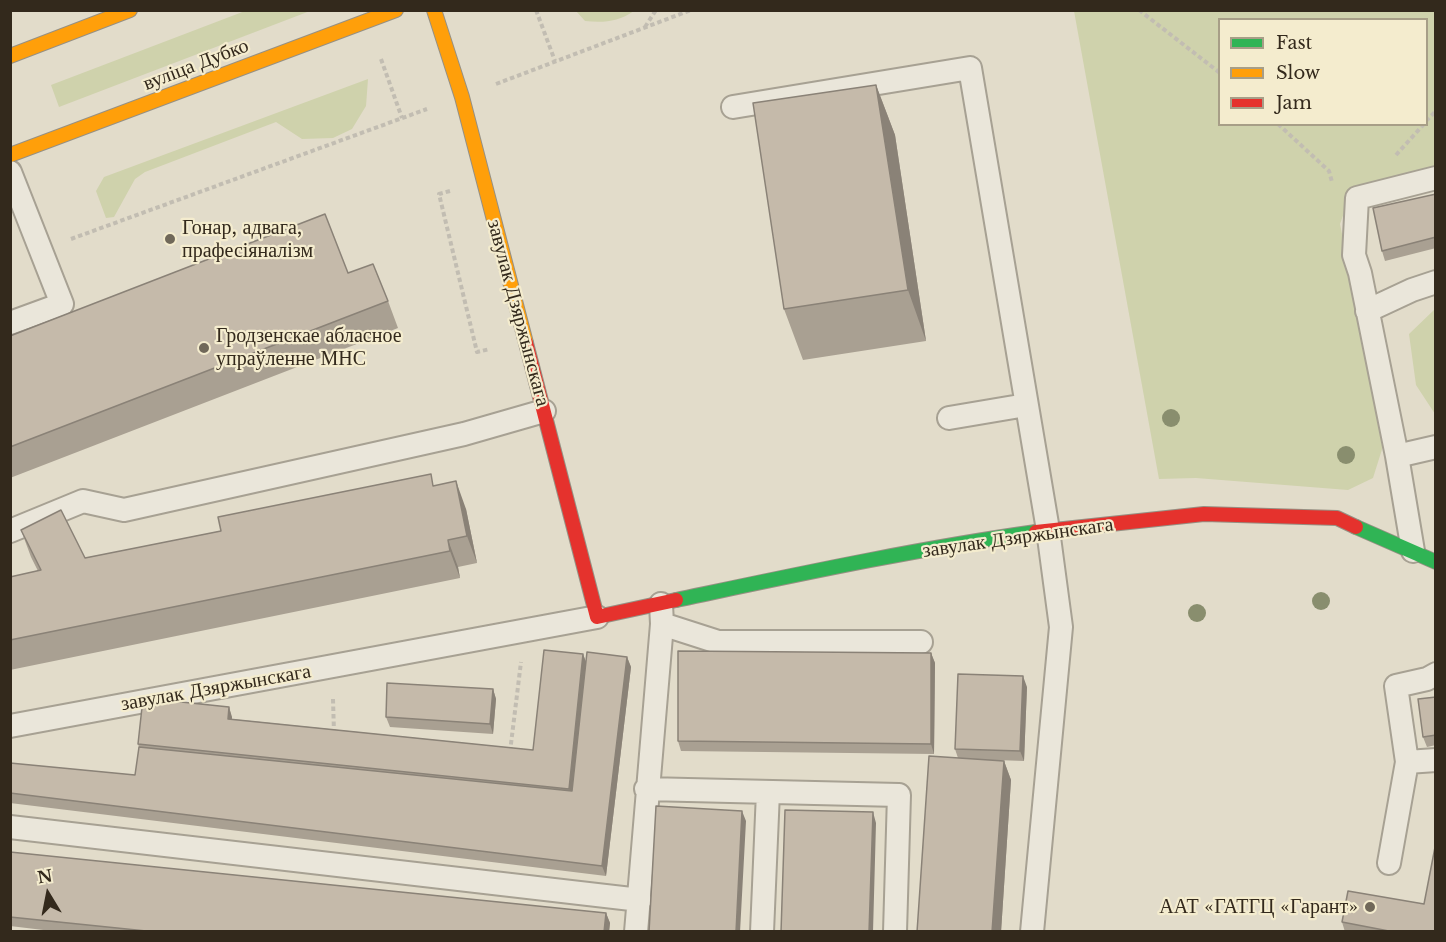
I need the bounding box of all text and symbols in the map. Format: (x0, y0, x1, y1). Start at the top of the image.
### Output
legend (1218, 18, 1428, 126)
text: Fast (1276, 32, 1312, 54)
street label: вуліца Дубко (140, 34, 252, 96)
text: Slow (1276, 62, 1320, 84)
text: Jam (1276, 92, 1312, 114)
place label: Гонар, адвага, прафесіяналізм (182, 216, 313, 263)
street label: завулак Дзяржынскага (482, 217, 554, 409)
marker: Гонар, адвага, прафесіяналізм (163, 232, 177, 246)
place label: Гродзенскае абласное упраўленне МНС (216, 324, 402, 371)
marker: Гродзенскае абласное упраўленне МНС (197, 341, 211, 355)
street label: завулак Дзяржынскага (921, 513, 1115, 563)
street label: завулак Дзяржынскага (119, 659, 313, 717)
north arrow (18, 864, 78, 924)
text: N (36, 865, 54, 887)
place label: ААТ «ГАТГЦ «Гарант» (1159, 895, 1358, 919)
marker: ААТ «ГАТГЦ «Гарант» (1363, 900, 1377, 914)

